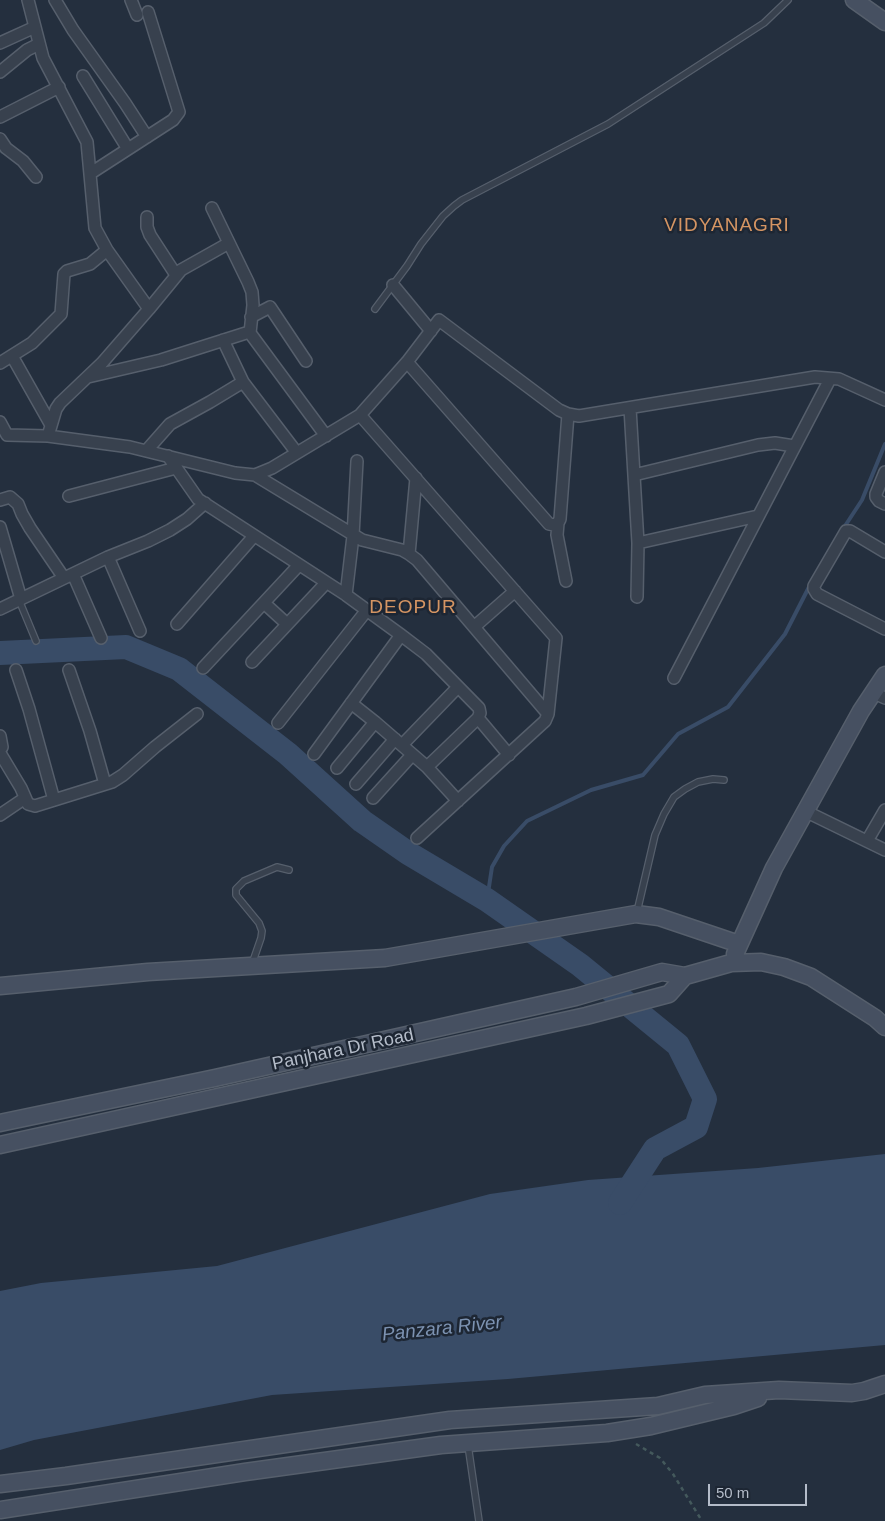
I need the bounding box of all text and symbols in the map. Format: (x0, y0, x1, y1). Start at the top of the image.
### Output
district label: VIDYANAGRI (663, 215, 791, 237)
district label: DEOPUR (369, 597, 457, 619)
street label: Panjhara Dr Road (270, 1024, 416, 1076)
water label: Panzara River (381, 1311, 503, 1347)
scale bar (710, 1474, 809, 1506)
text: 50 m (716, 1484, 749, 1501)

